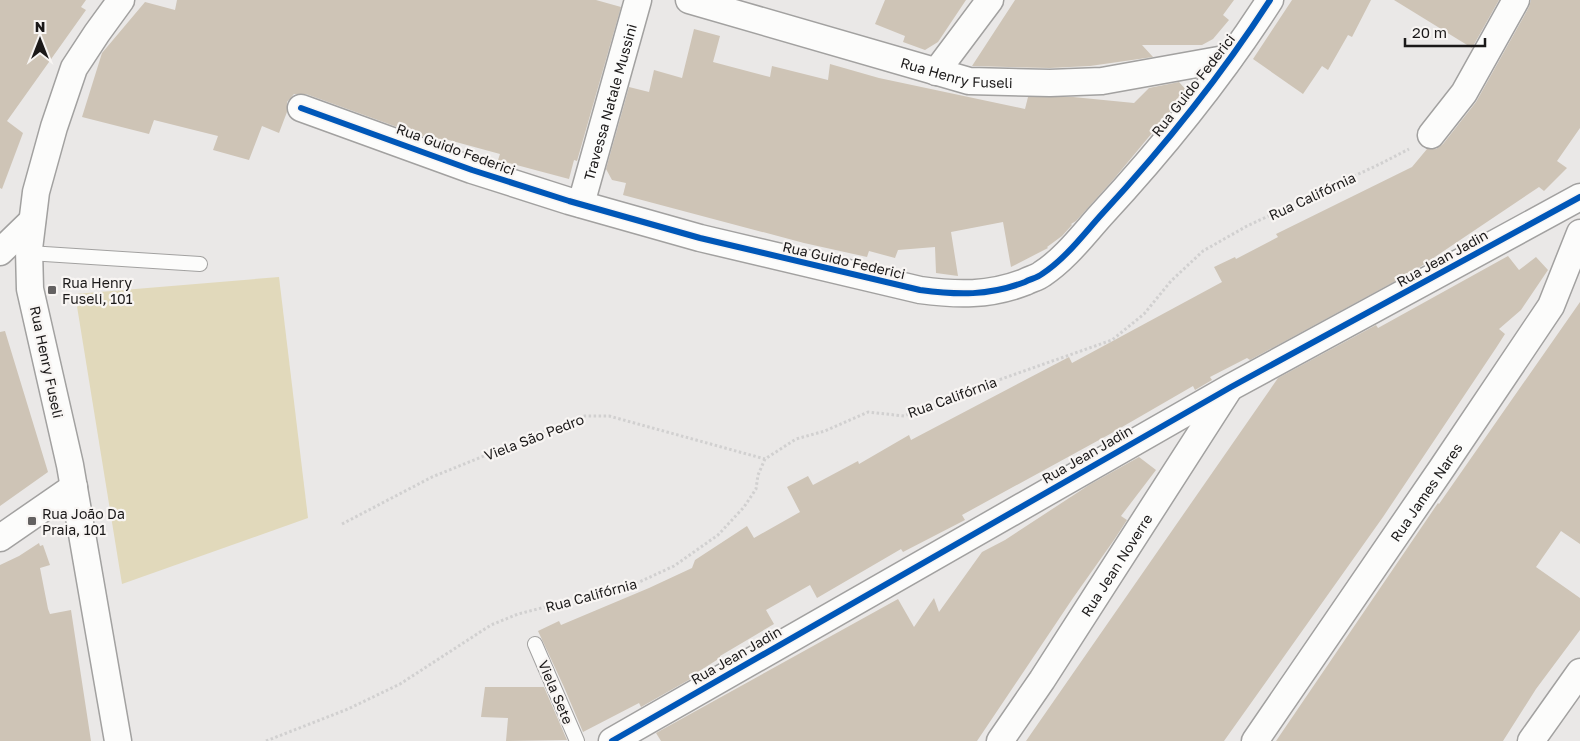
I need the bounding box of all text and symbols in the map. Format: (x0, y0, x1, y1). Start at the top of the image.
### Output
north arrow (15, 15, 65, 65)
scale bar (1405, 15, 1485, 47)
text: N (35, 18, 45, 35)
street label: Travessa Natale Mussini (580, 22, 639, 182)
text: 20 m (1412, 23, 1447, 41)
street label: Rua Guido Federici (1148, 30, 1238, 140)
street label: Rua Henry Fuseli (899, 53, 1013, 91)
street label: Rua Guido Federici (394, 120, 518, 178)
street label: Rua Califórnia (1266, 168, 1358, 224)
street label: Rua Jean Jadin (1393, 226, 1491, 290)
street label: Rua Guido Federici (781, 238, 907, 282)
place label: Rua Henry Fuseli, 101 (62, 274, 133, 307)
marker: Rua Henry Fuseli, 101 (46, 284, 58, 296)
street label: Rua Henry Fuseli (27, 304, 67, 420)
street label: Rua Califórnia (905, 373, 999, 421)
street label: Viela São Pedro (482, 410, 586, 464)
street label: Rua Jean Jadin (1039, 421, 1135, 487)
street label: Rua James Nares (1386, 439, 1465, 544)
place label: Rua João Da Praia, 101 (42, 505, 125, 538)
street label: Rua Jean Noverre (1077, 510, 1155, 619)
marker: Rua João Da Praia, 101 (26, 515, 38, 527)
street label: Rua Califórnia (543, 575, 639, 615)
street label: Rua Jean Jadin (688, 622, 784, 688)
street label: Viela Sete (535, 657, 577, 727)

